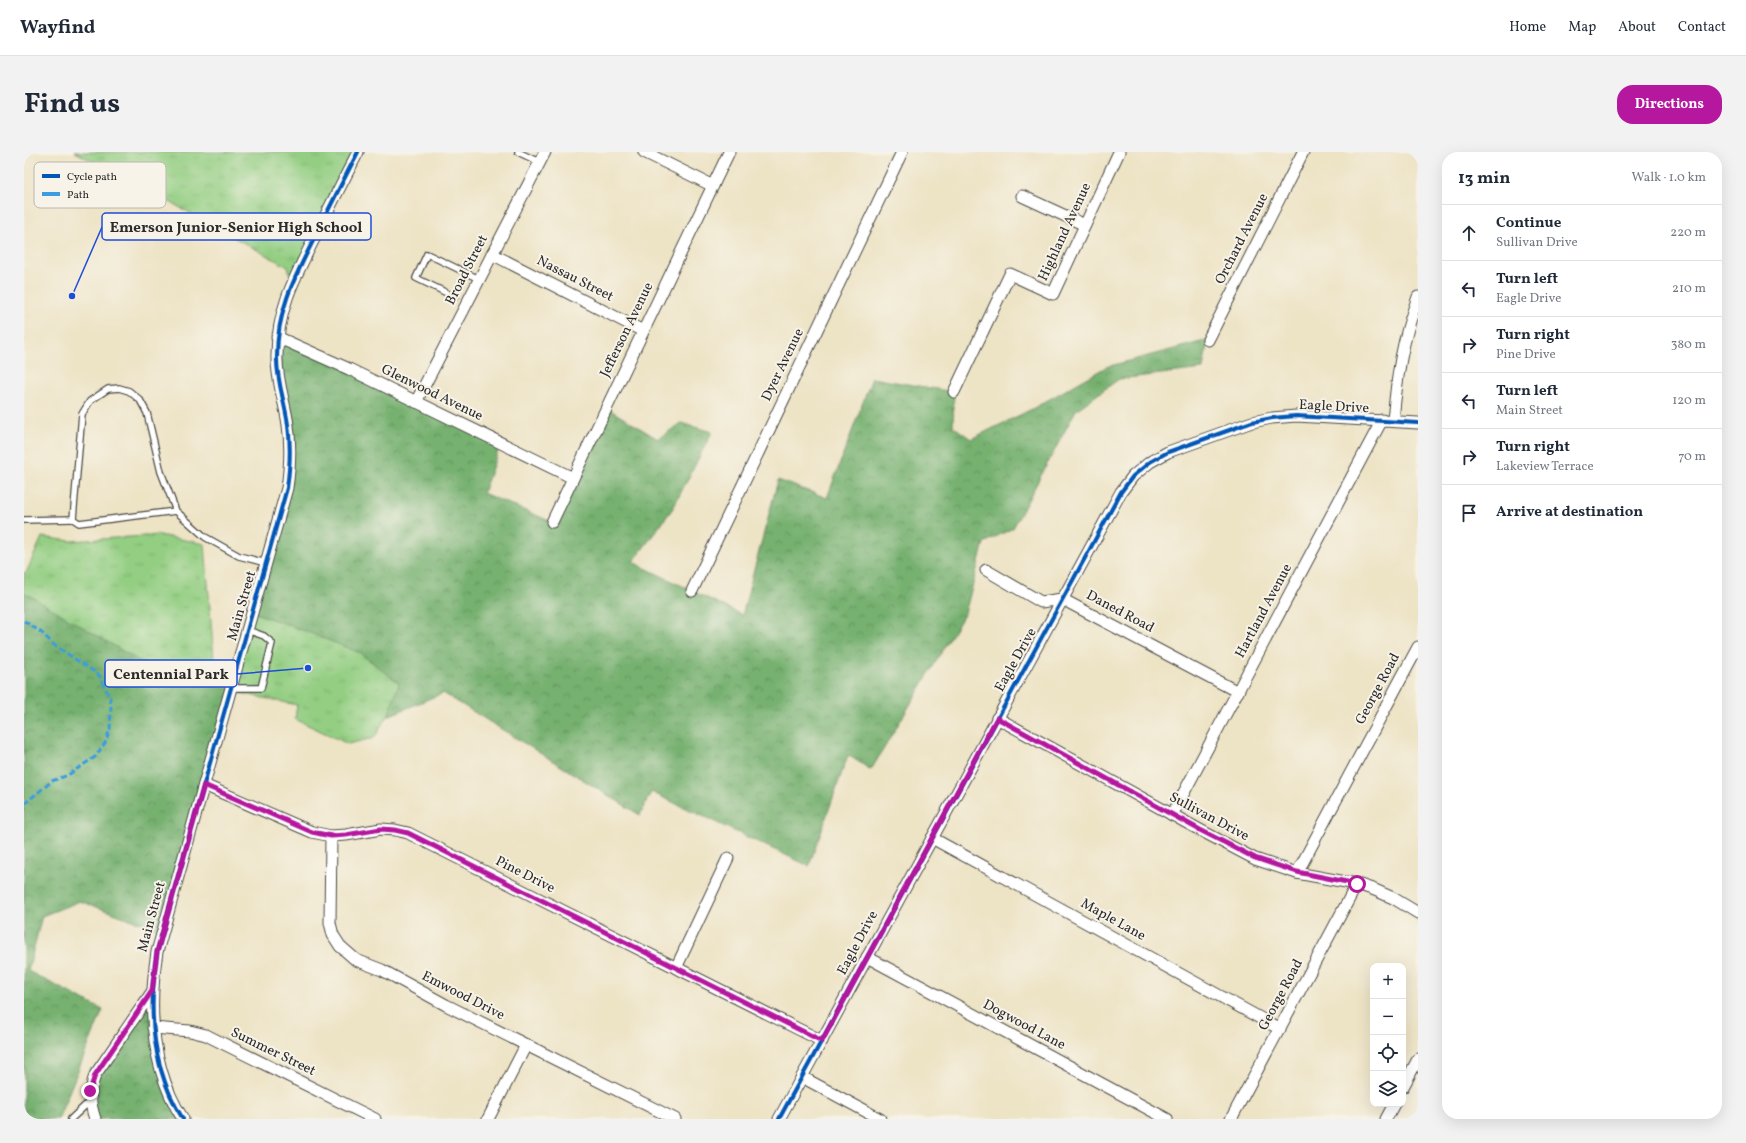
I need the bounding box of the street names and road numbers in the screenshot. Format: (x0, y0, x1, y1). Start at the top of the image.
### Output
street label: Highland Avenue (1034, 180, 1096, 284)
street label: Orchard Avenue (1211, 190, 1273, 288)
street label: Broad Street (441, 232, 493, 308)
street label: Nassau Street (533, 252, 617, 307)
street label: Jefferson Avenue (596, 279, 658, 381)
street label: Dyer Avenue (757, 325, 809, 405)
street label: Glenwood Avenue (378, 360, 486, 426)
street label: Eagle Drive (1298, 396, 1370, 418)
street label: Hartland Avenue (1231, 560, 1297, 662)
street label: Main Street (223, 569, 261, 643)
street label: Daned Road (1083, 586, 1157, 638)
street label: Eagle Drive (991, 624, 1042, 695)
street label: George Road (1351, 650, 1405, 728)
street label: Sullivan Drive (1166, 788, 1253, 846)
street label: Pine Drive (492, 852, 558, 898)
street label: Main Street (133, 880, 171, 954)
street label: Maple Lane (1077, 894, 1149, 946)
street label: Eagle Drive (833, 907, 883, 979)
street label: George Road (1254, 956, 1308, 1034)
street label: Emwood Drive (418, 967, 508, 1025)
street label: Dogwood Lane (979, 995, 1069, 1055)
street label: Summer Street (227, 1023, 319, 1081)

